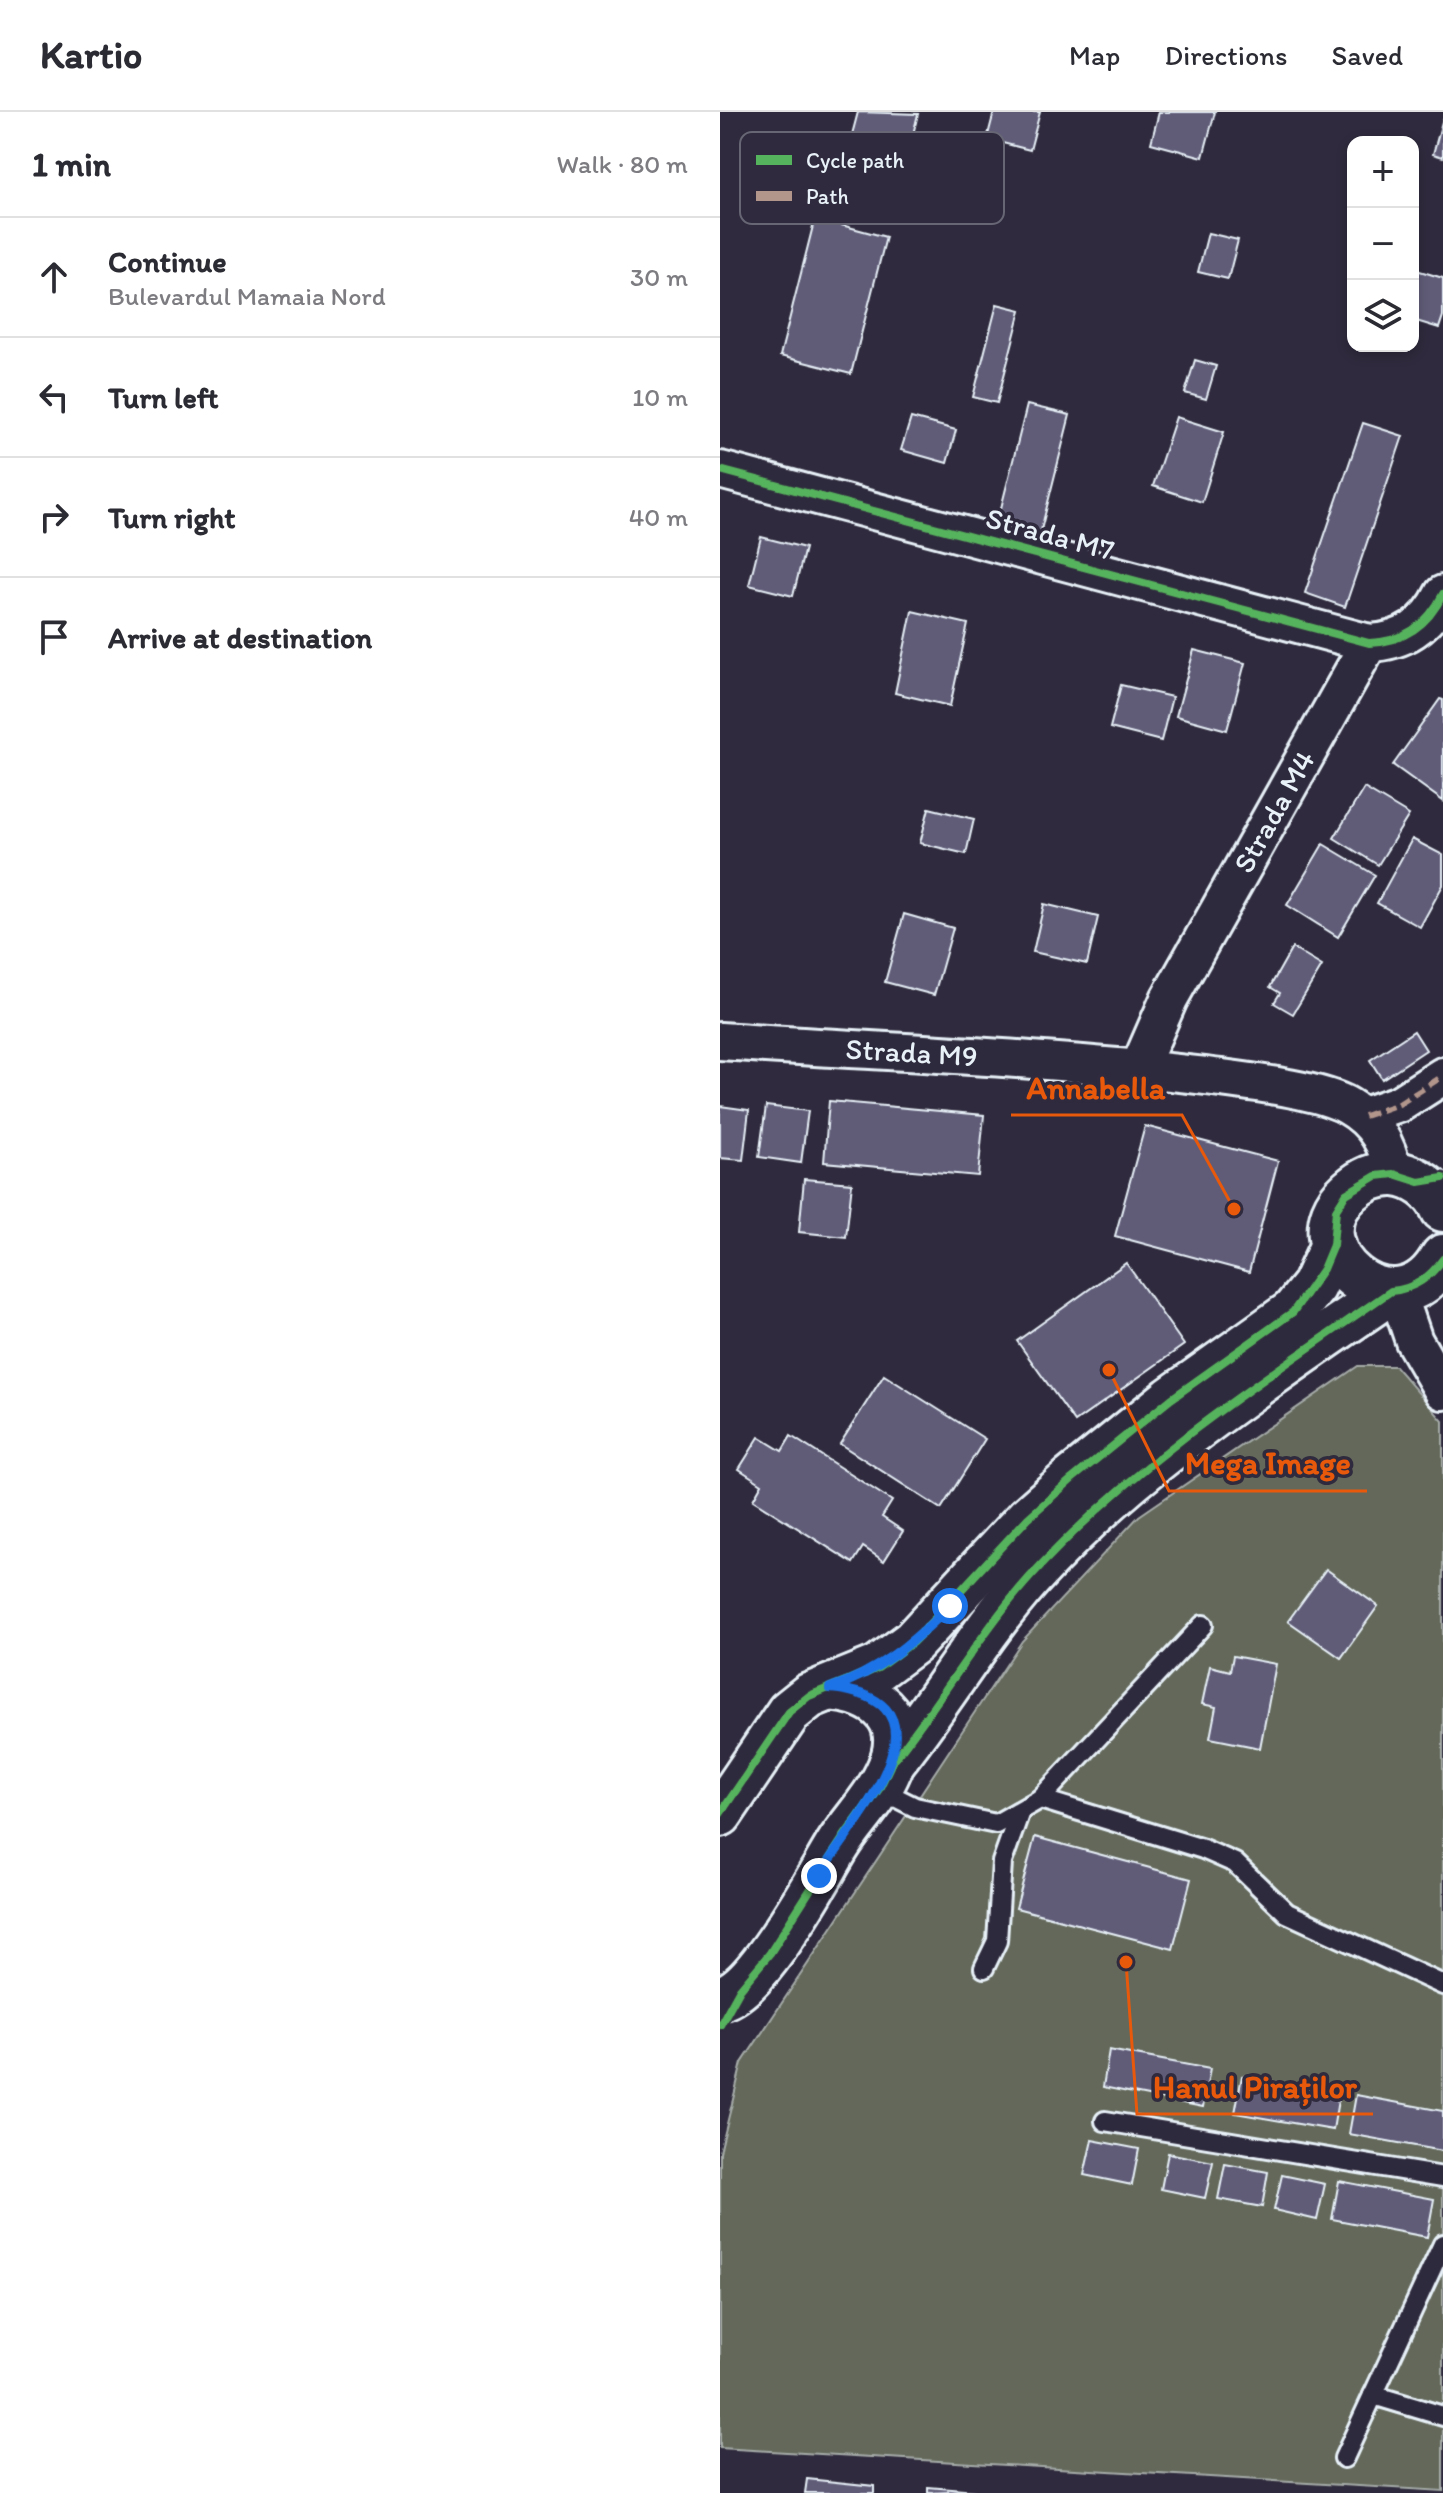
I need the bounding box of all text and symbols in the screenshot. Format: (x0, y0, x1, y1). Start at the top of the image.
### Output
text: Kartio (40, 32, 142, 78)
text: Map (1069, 38, 1120, 72)
text: Directions (1164, 38, 1288, 72)
text: Saved (1332, 38, 1403, 72)
legend (740, 132, 1004, 224)
map controls (1347, 136, 1419, 352)
button: + (1347, 136, 1419, 208)
text: 1 min (32, 144, 111, 185)
text: Cycle path (806, 147, 905, 174)
text: Walk · 80 m (557, 148, 688, 180)
text: Path (806, 183, 849, 210)
button: − (1347, 208, 1419, 280)
text: Continue (108, 243, 227, 280)
icon: ahead (32, 255, 76, 299)
text: 30 m (630, 261, 688, 293)
text: Bulevardul Mamaia Nord (108, 280, 386, 312)
button: layers (1347, 280, 1419, 352)
icon: left (32, 375, 76, 419)
text: Turn left (108, 379, 219, 416)
text: 10 m (632, 381, 688, 413)
icon: right (32, 495, 76, 539)
text: Turn right (108, 499, 236, 536)
street label: Strada M7 (982, 499, 1118, 568)
text: 40 m (629, 501, 688, 533)
icon: arrive (32, 615, 76, 659)
text: Arrive at destination (108, 619, 372, 656)
street label: Strada M4 (1225, 744, 1323, 879)
street label: Strada M9 (845, 1030, 979, 1074)
callout: Annabella (1011, 1059, 1182, 1115)
text: Annabella (1026, 1069, 1166, 1107)
callout: Mega Image (1169, 1435, 1367, 1491)
text: Mega Image (1185, 1444, 1351, 1482)
route start (932, 1588, 968, 1624)
route end (801, 1858, 837, 1894)
callout: Hanul Piraților (1137, 2058, 1373, 2114)
text: Hanul Piraților (1153, 2068, 1358, 2107)

